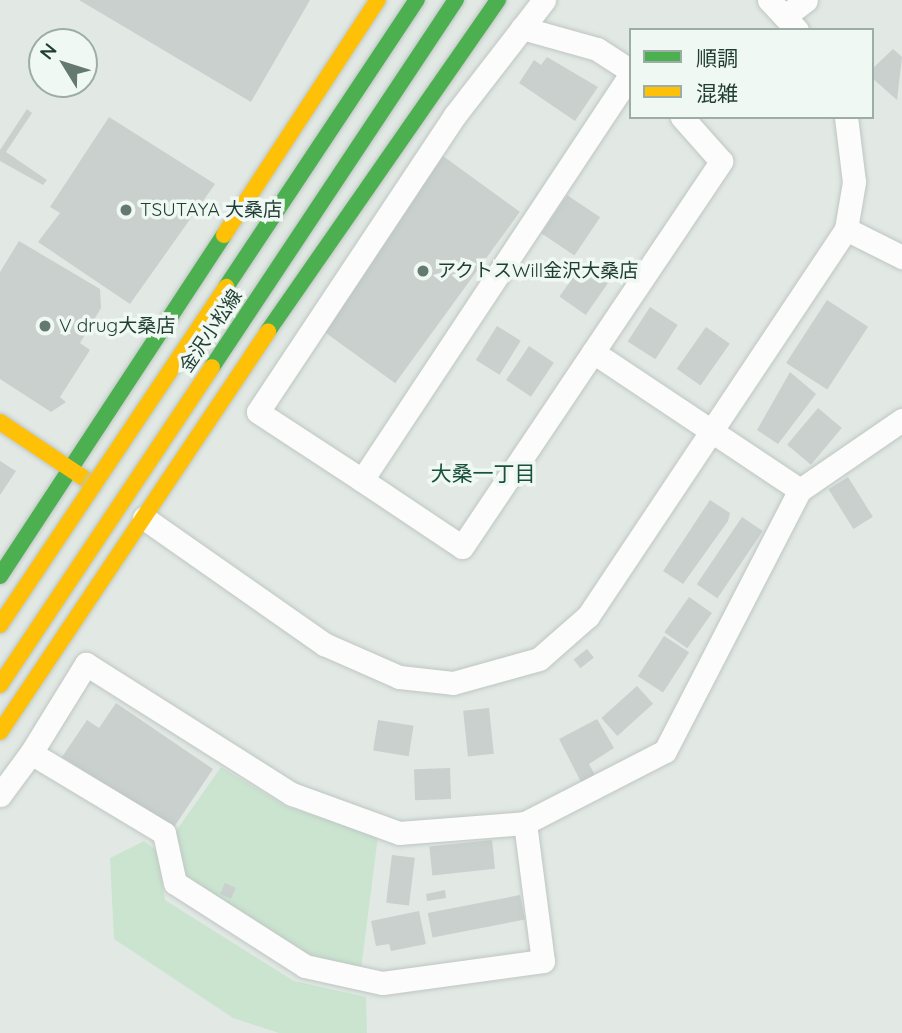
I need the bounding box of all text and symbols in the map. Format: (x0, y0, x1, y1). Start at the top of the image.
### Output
north arrow (28, 28, 98, 98)
legend (629, 28, 874, 119)
text: N (34, 38, 62, 64)
text: 順調 (696, 45, 738, 71)
text: 混雑 (696, 80, 738, 106)
place label: TSUTAYA 大桑店 (140, 199, 282, 221)
marker: TSUTAYA 大桑店 (118, 202, 134, 218)
place label: アクトスWill金沢大桑店 (437, 260, 639, 282)
marker: アクトスWill金沢大桑店 (415, 263, 431, 279)
street label: 金沢小松線 (175, 285, 247, 377)
place label: V drug大桑店 (59, 315, 175, 337)
marker: V drug大桑店 (37, 318, 53, 334)
district label: 大桑一丁目 (431, 460, 535, 486)

